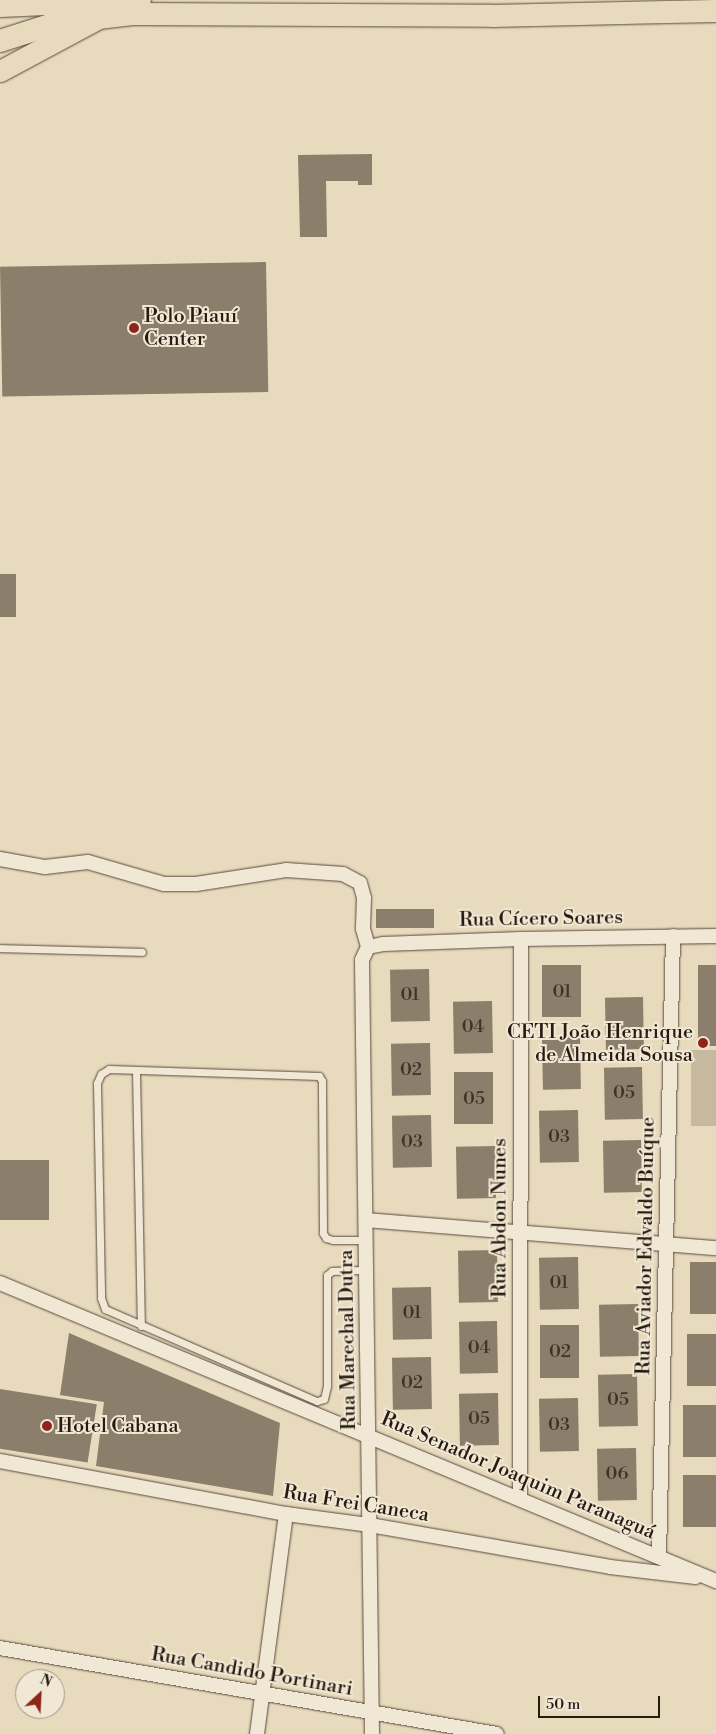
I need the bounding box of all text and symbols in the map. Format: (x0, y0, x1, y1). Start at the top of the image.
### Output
place label: Polo Piauí Center (144, 304, 237, 351)
marker: Polo Piauí Center (128, 322, 140, 334)
street label: Rua Cícero Soares (459, 906, 623, 932)
house number: 01 (552, 981, 572, 1003)
house number: 01 (400, 984, 420, 1006)
house number: 04 (462, 1016, 484, 1038)
place label: CETI João Henrique de Almeida Sousa (507, 1020, 693, 1067)
marker: CETI João Henrique de Almeida Sousa (697, 1037, 709, 1049)
house number: 02 (400, 1059, 422, 1081)
house number: 05 (613, 1082, 635, 1104)
house number: 05 (463, 1088, 485, 1110)
street label: Rua Aviador Edvaldo Buíque (632, 1117, 660, 1375)
house number: 03 (548, 1126, 570, 1148)
house number: 03 (401, 1131, 423, 1153)
street label: Rua Abdon Nunes (488, 1138, 512, 1298)
street label: Rua Marechal Dutra (334, 1250, 362, 1430)
house number: 01 (549, 1272, 569, 1294)
house number: 01 (402, 1302, 422, 1324)
house number: 04 (468, 1337, 490, 1359)
house number: 02 (549, 1341, 571, 1363)
house number: 02 (401, 1372, 423, 1394)
house number: 05 (607, 1389, 629, 1411)
street label: Rua Senador Joaquim Paranaguá (377, 1407, 659, 1545)
house number: 05 (468, 1408, 490, 1430)
place label: Hotel Cabana (57, 1414, 179, 1438)
house number: 03 (548, 1414, 570, 1436)
marker: Hotel Cabana (41, 1420, 53, 1432)
house number: 06 (606, 1463, 628, 1485)
street label: Rua Frei Caneca (281, 1481, 431, 1527)
street label: Rua Candido Portinari (149, 1642, 355, 1702)
north arrow (15, 1669, 65, 1719)
text: N (37, 1671, 55, 1692)
scale bar (541, 1686, 664, 1718)
text: 50 m (546, 1695, 580, 1714)

